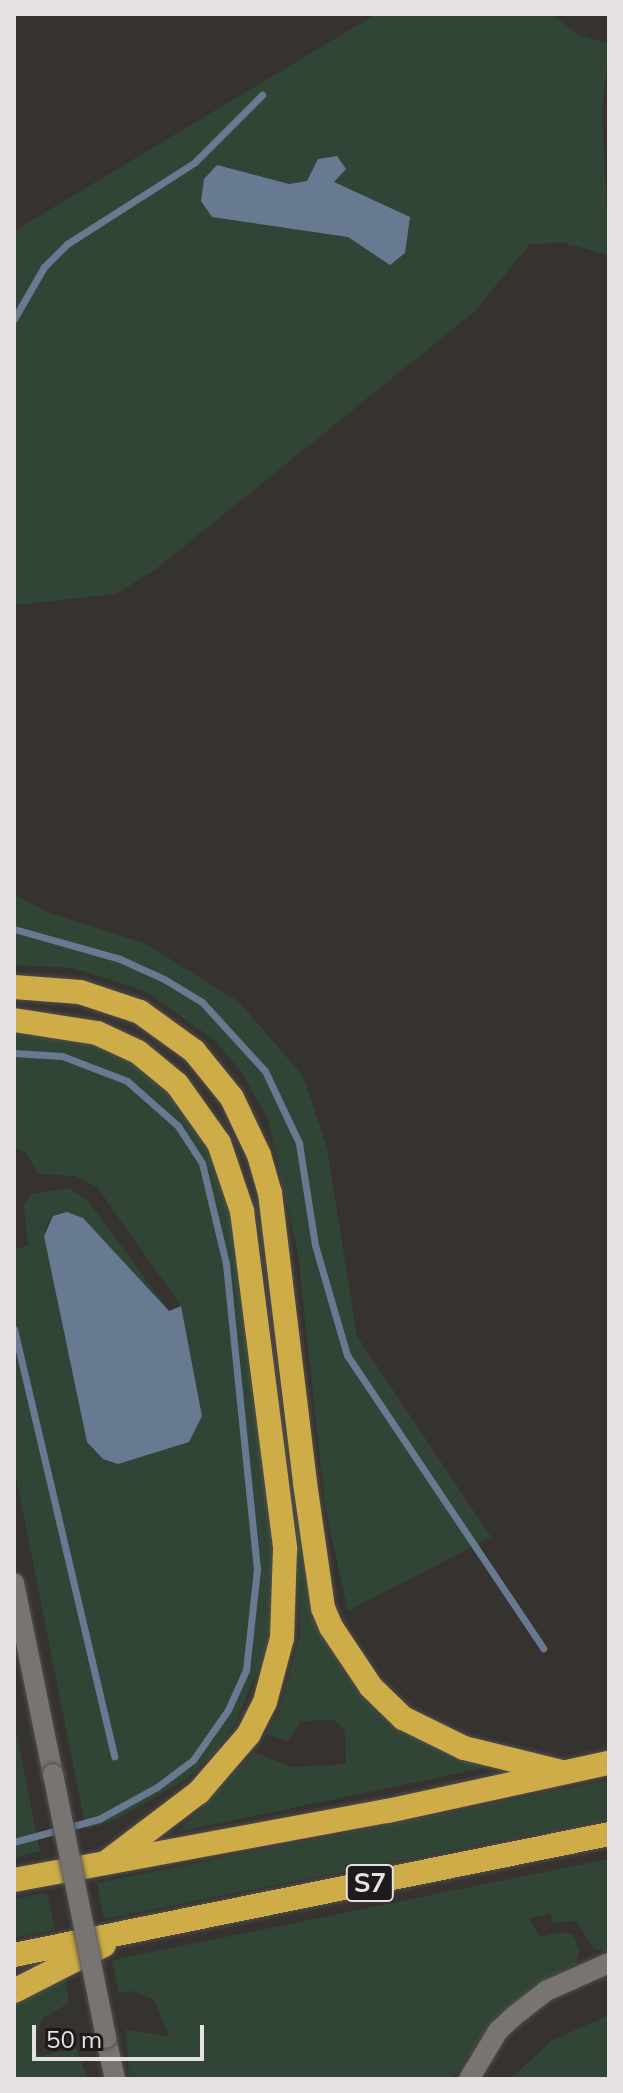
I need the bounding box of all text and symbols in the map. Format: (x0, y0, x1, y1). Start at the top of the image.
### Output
road number: S7 (344, 1861, 396, 1905)
scale bar (36, 2009, 208, 2059)
text: 50 m (46, 2024, 102, 2054)

